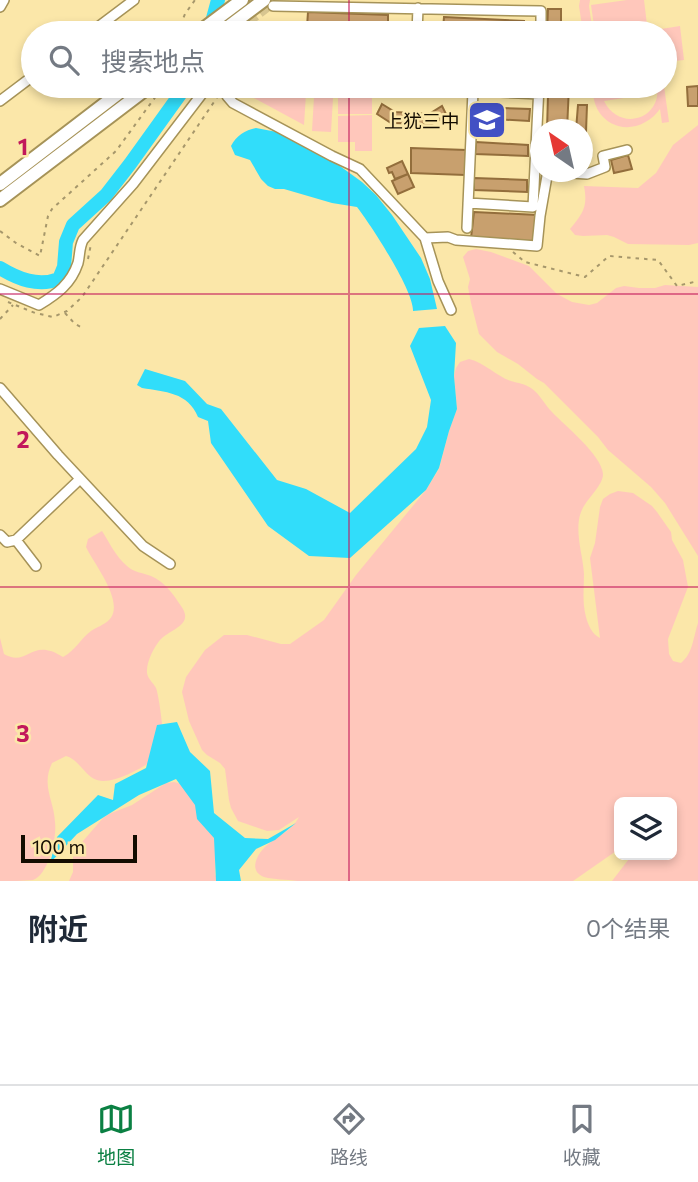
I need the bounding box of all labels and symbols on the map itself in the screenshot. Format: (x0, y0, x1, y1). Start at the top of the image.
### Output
school or university icon: 上犹三中 (466, 99, 508, 141)
place label: 上犹三中 (384, 109, 460, 132)
north arrow (530, 119, 593, 182)
text: 1 (18, 132, 28, 160)
text: 2 (16, 425, 30, 453)
text: 3 (16, 719, 30, 747)
scale bar (21, 832, 136, 864)

